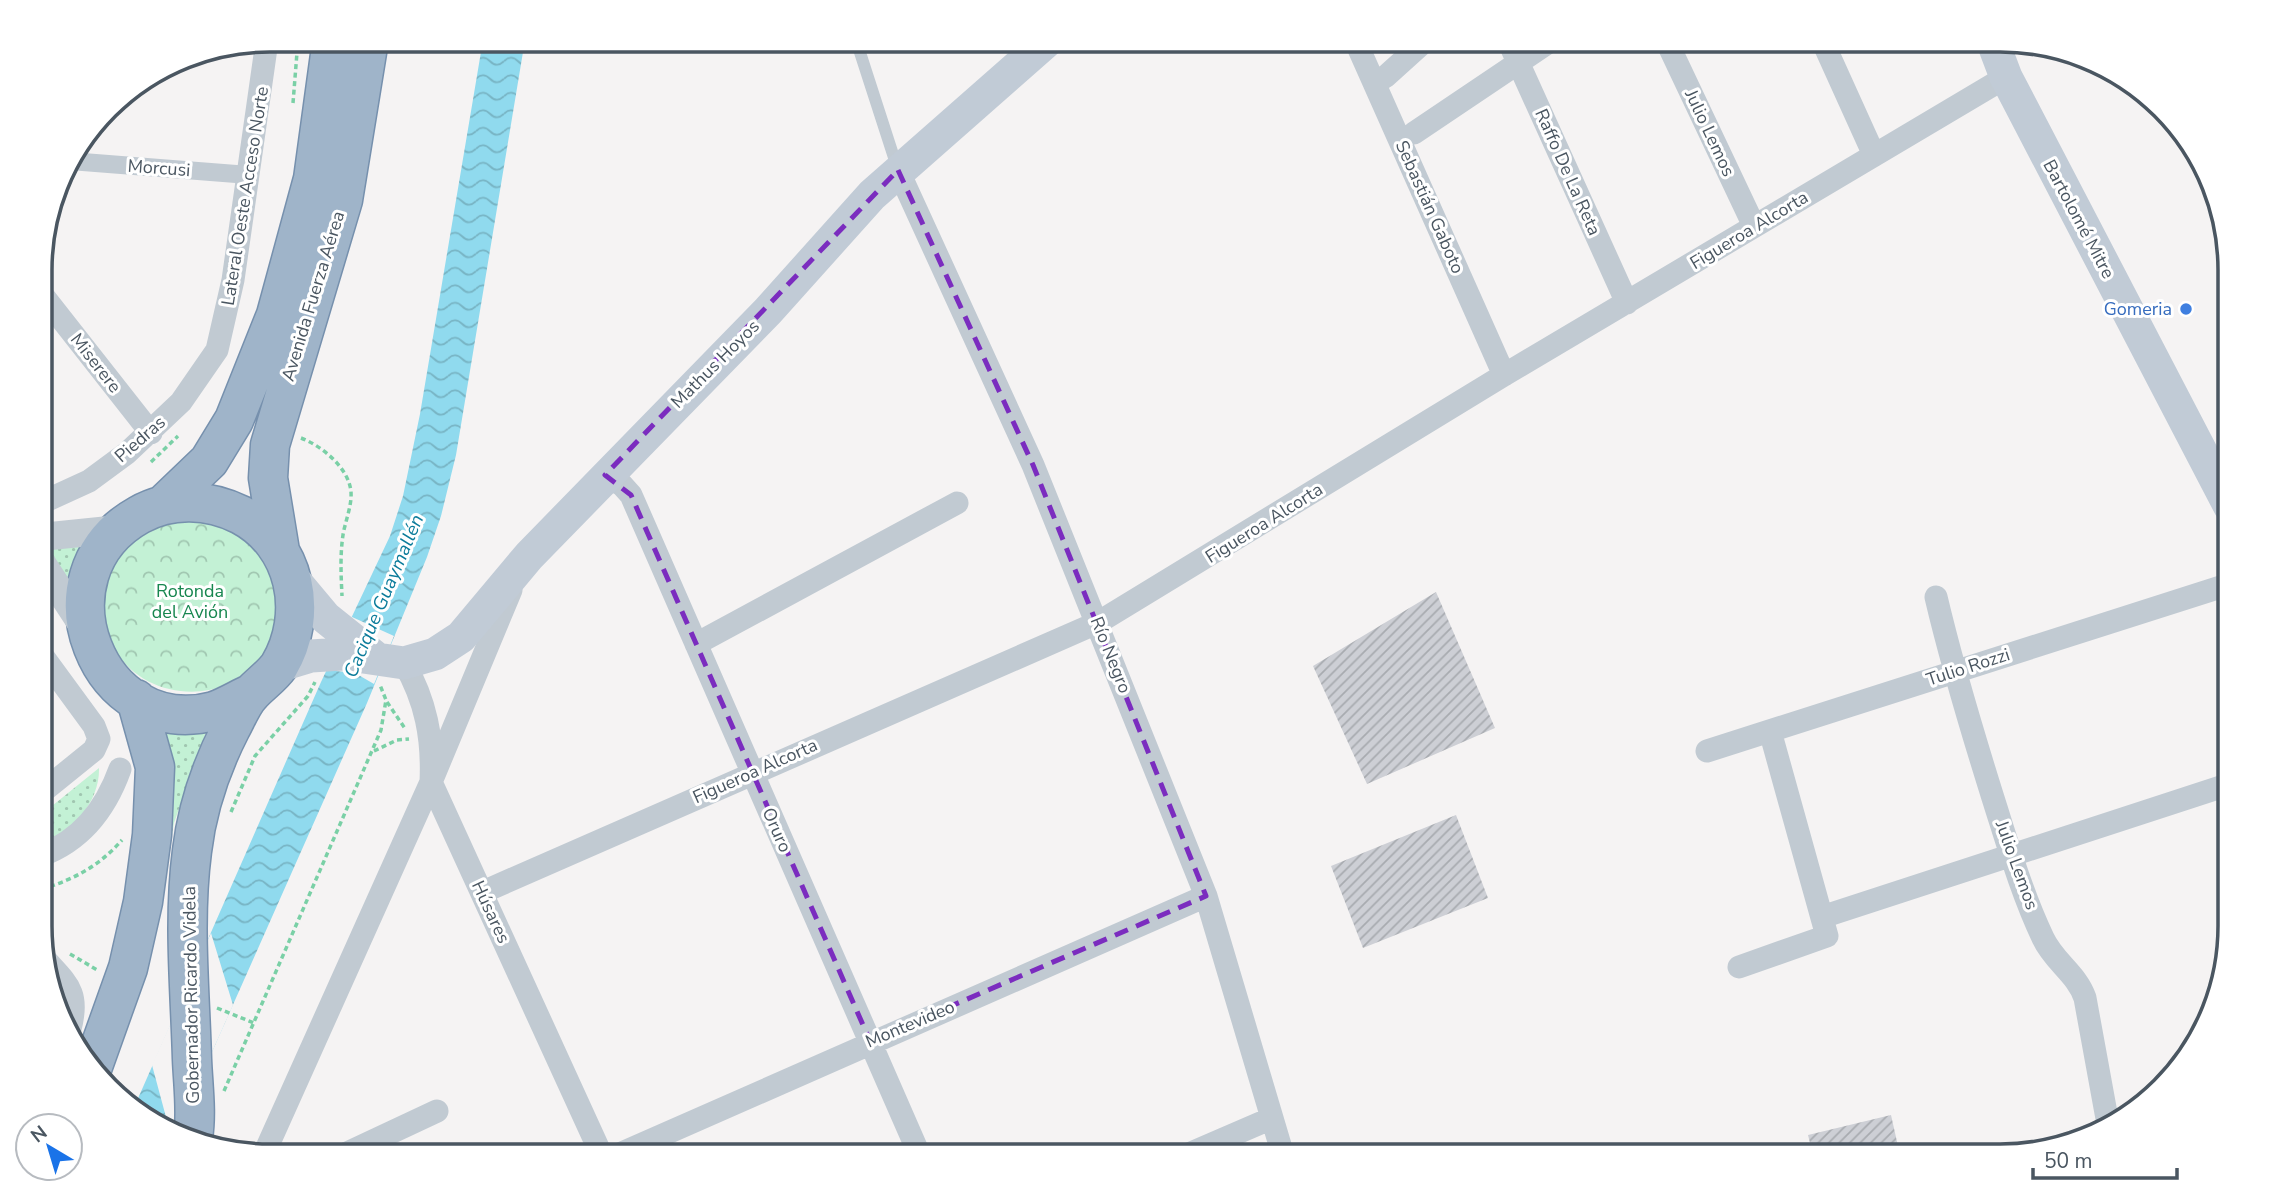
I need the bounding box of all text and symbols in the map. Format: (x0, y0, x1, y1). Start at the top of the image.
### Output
street label: Lateral Oeste Acceso Norte (216, 85, 274, 307)
street label: Julio Lemos (1679, 85, 1741, 180)
street label: Raffo De La Reta (1529, 105, 1607, 239)
street label: Sebastián Gaboto (1390, 137, 1470, 277)
street label: Morcusi (127, 154, 191, 182)
street label: Bartolomé Mitre (2038, 155, 2120, 283)
street label: Figueroa Alcorta (1685, 185, 1813, 275)
street label: Avenida Fuerza Aérea (276, 208, 350, 384)
place label: Gomeria (2104, 297, 2172, 321)
marker: Gomeria (2178, 301, 2194, 317)
street label: Mathus Hoyos (665, 314, 765, 414)
street label: Miserere (65, 328, 127, 398)
street label: Piedras (109, 410, 171, 468)
street label: Figueroa Alcorta (1201, 477, 1327, 569)
water label: Cacique Guaymallén (338, 510, 430, 682)
park label: Rotonda del Avión (152, 579, 228, 624)
street label: Río Negro (1085, 613, 1137, 697)
street label: Tulio Rozzi (1923, 642, 2013, 692)
street label: Figueroa Alcorta (689, 733, 821, 809)
street label: Oruro (757, 804, 797, 856)
street label: Julio Lemos (1989, 816, 2044, 913)
street label: Húsares (466, 877, 516, 947)
street label: Gobernador Ricardo Videla (177, 886, 205, 1104)
street label: Montevideo (862, 994, 958, 1054)
north arrow (14, 1112, 84, 1182)
text: N (26, 1120, 53, 1149)
scale bar (2033, 1136, 2176, 1180)
text: 50 m (2044, 1147, 2093, 1175)

